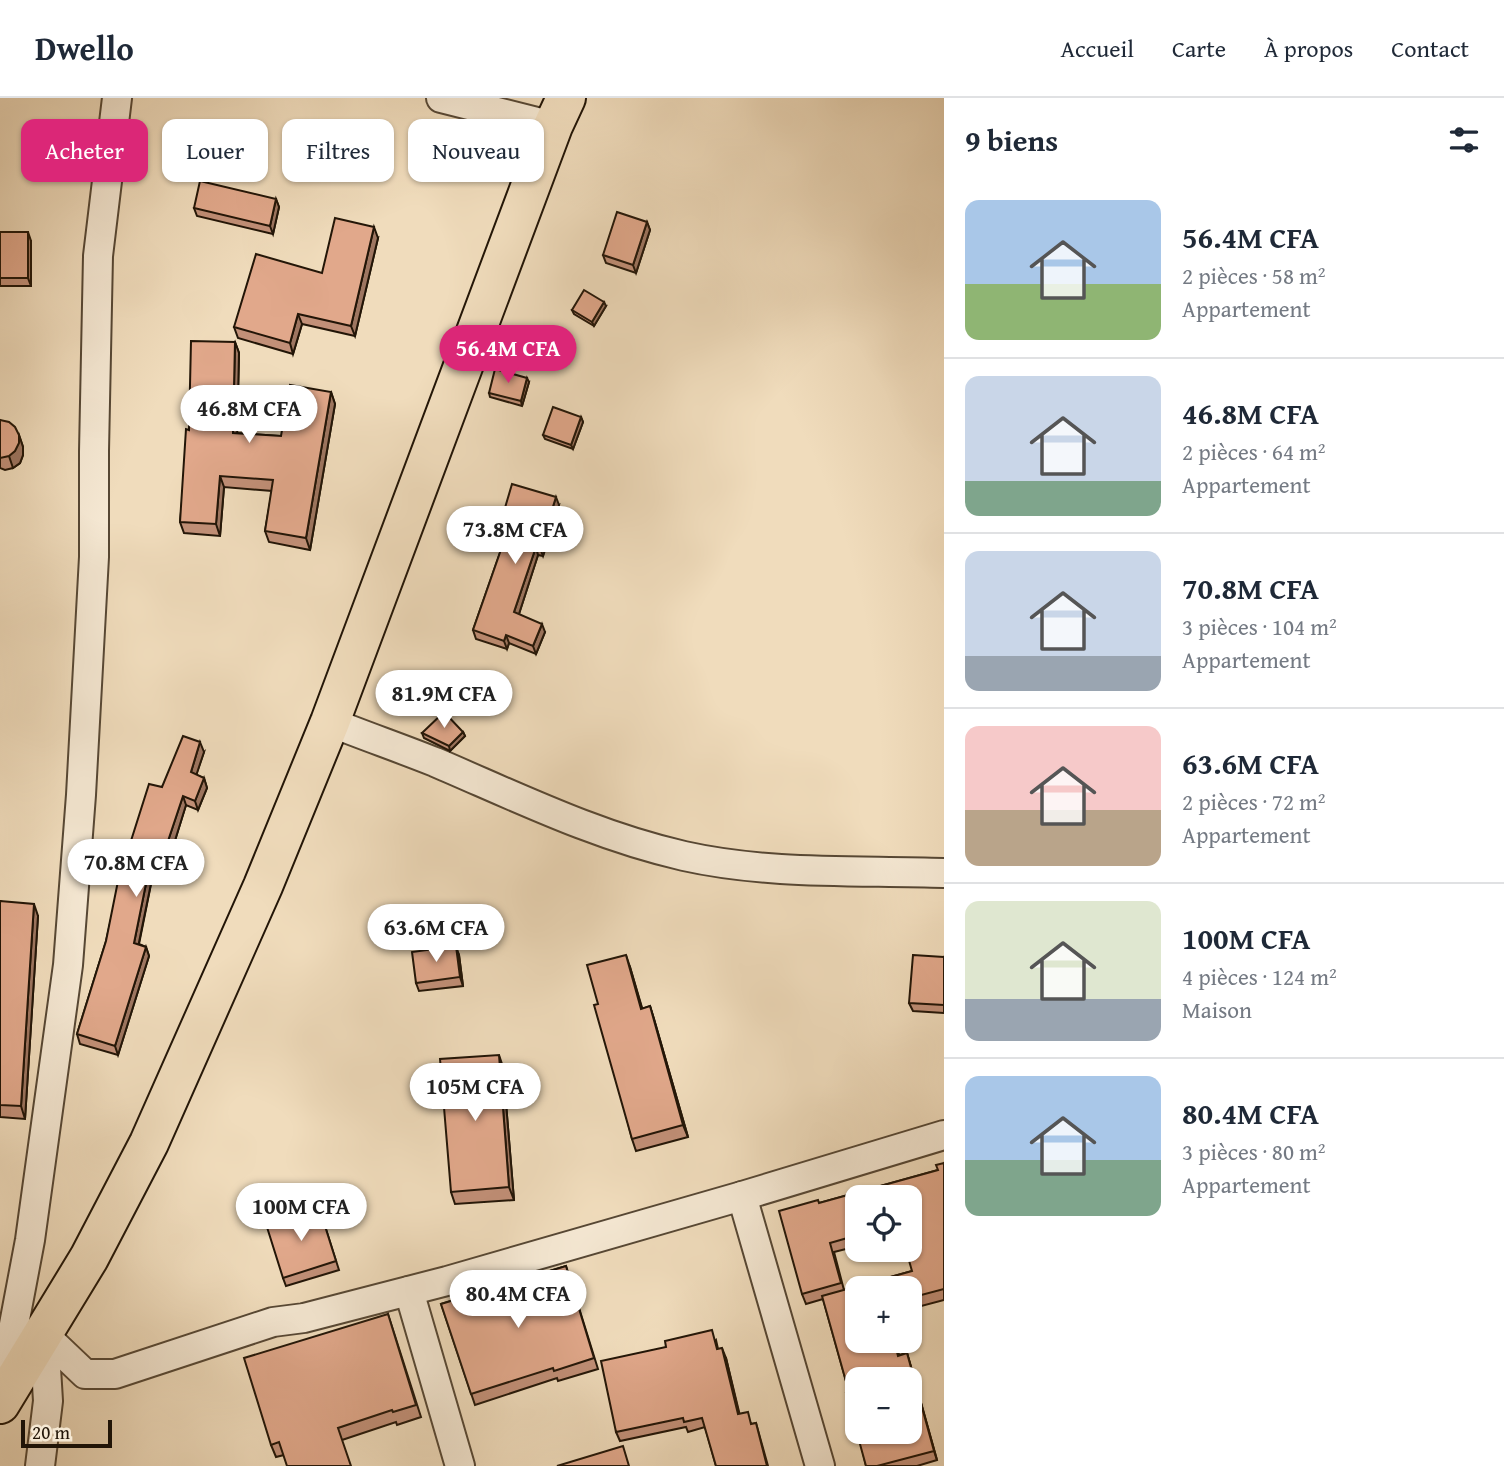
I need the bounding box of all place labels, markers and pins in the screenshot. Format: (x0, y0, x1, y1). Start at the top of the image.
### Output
pin: 56.4M CFA (428, 326, 588, 385)
pin: 46.8M CFA (169, 386, 329, 445)
pin: 73.8M CFA (435, 506, 595, 566)
pin: 81.9M CFA (364, 670, 524, 730)
pin: 70.8M CFA (56, 840, 216, 899)
pin: 63.6M CFA (356, 904, 516, 964)
pin: 105M CFA (403, 1063, 547, 1123)
pin: 100M CFA (229, 1184, 373, 1243)
pin: 80.4M CFA (438, 1270, 598, 1330)

